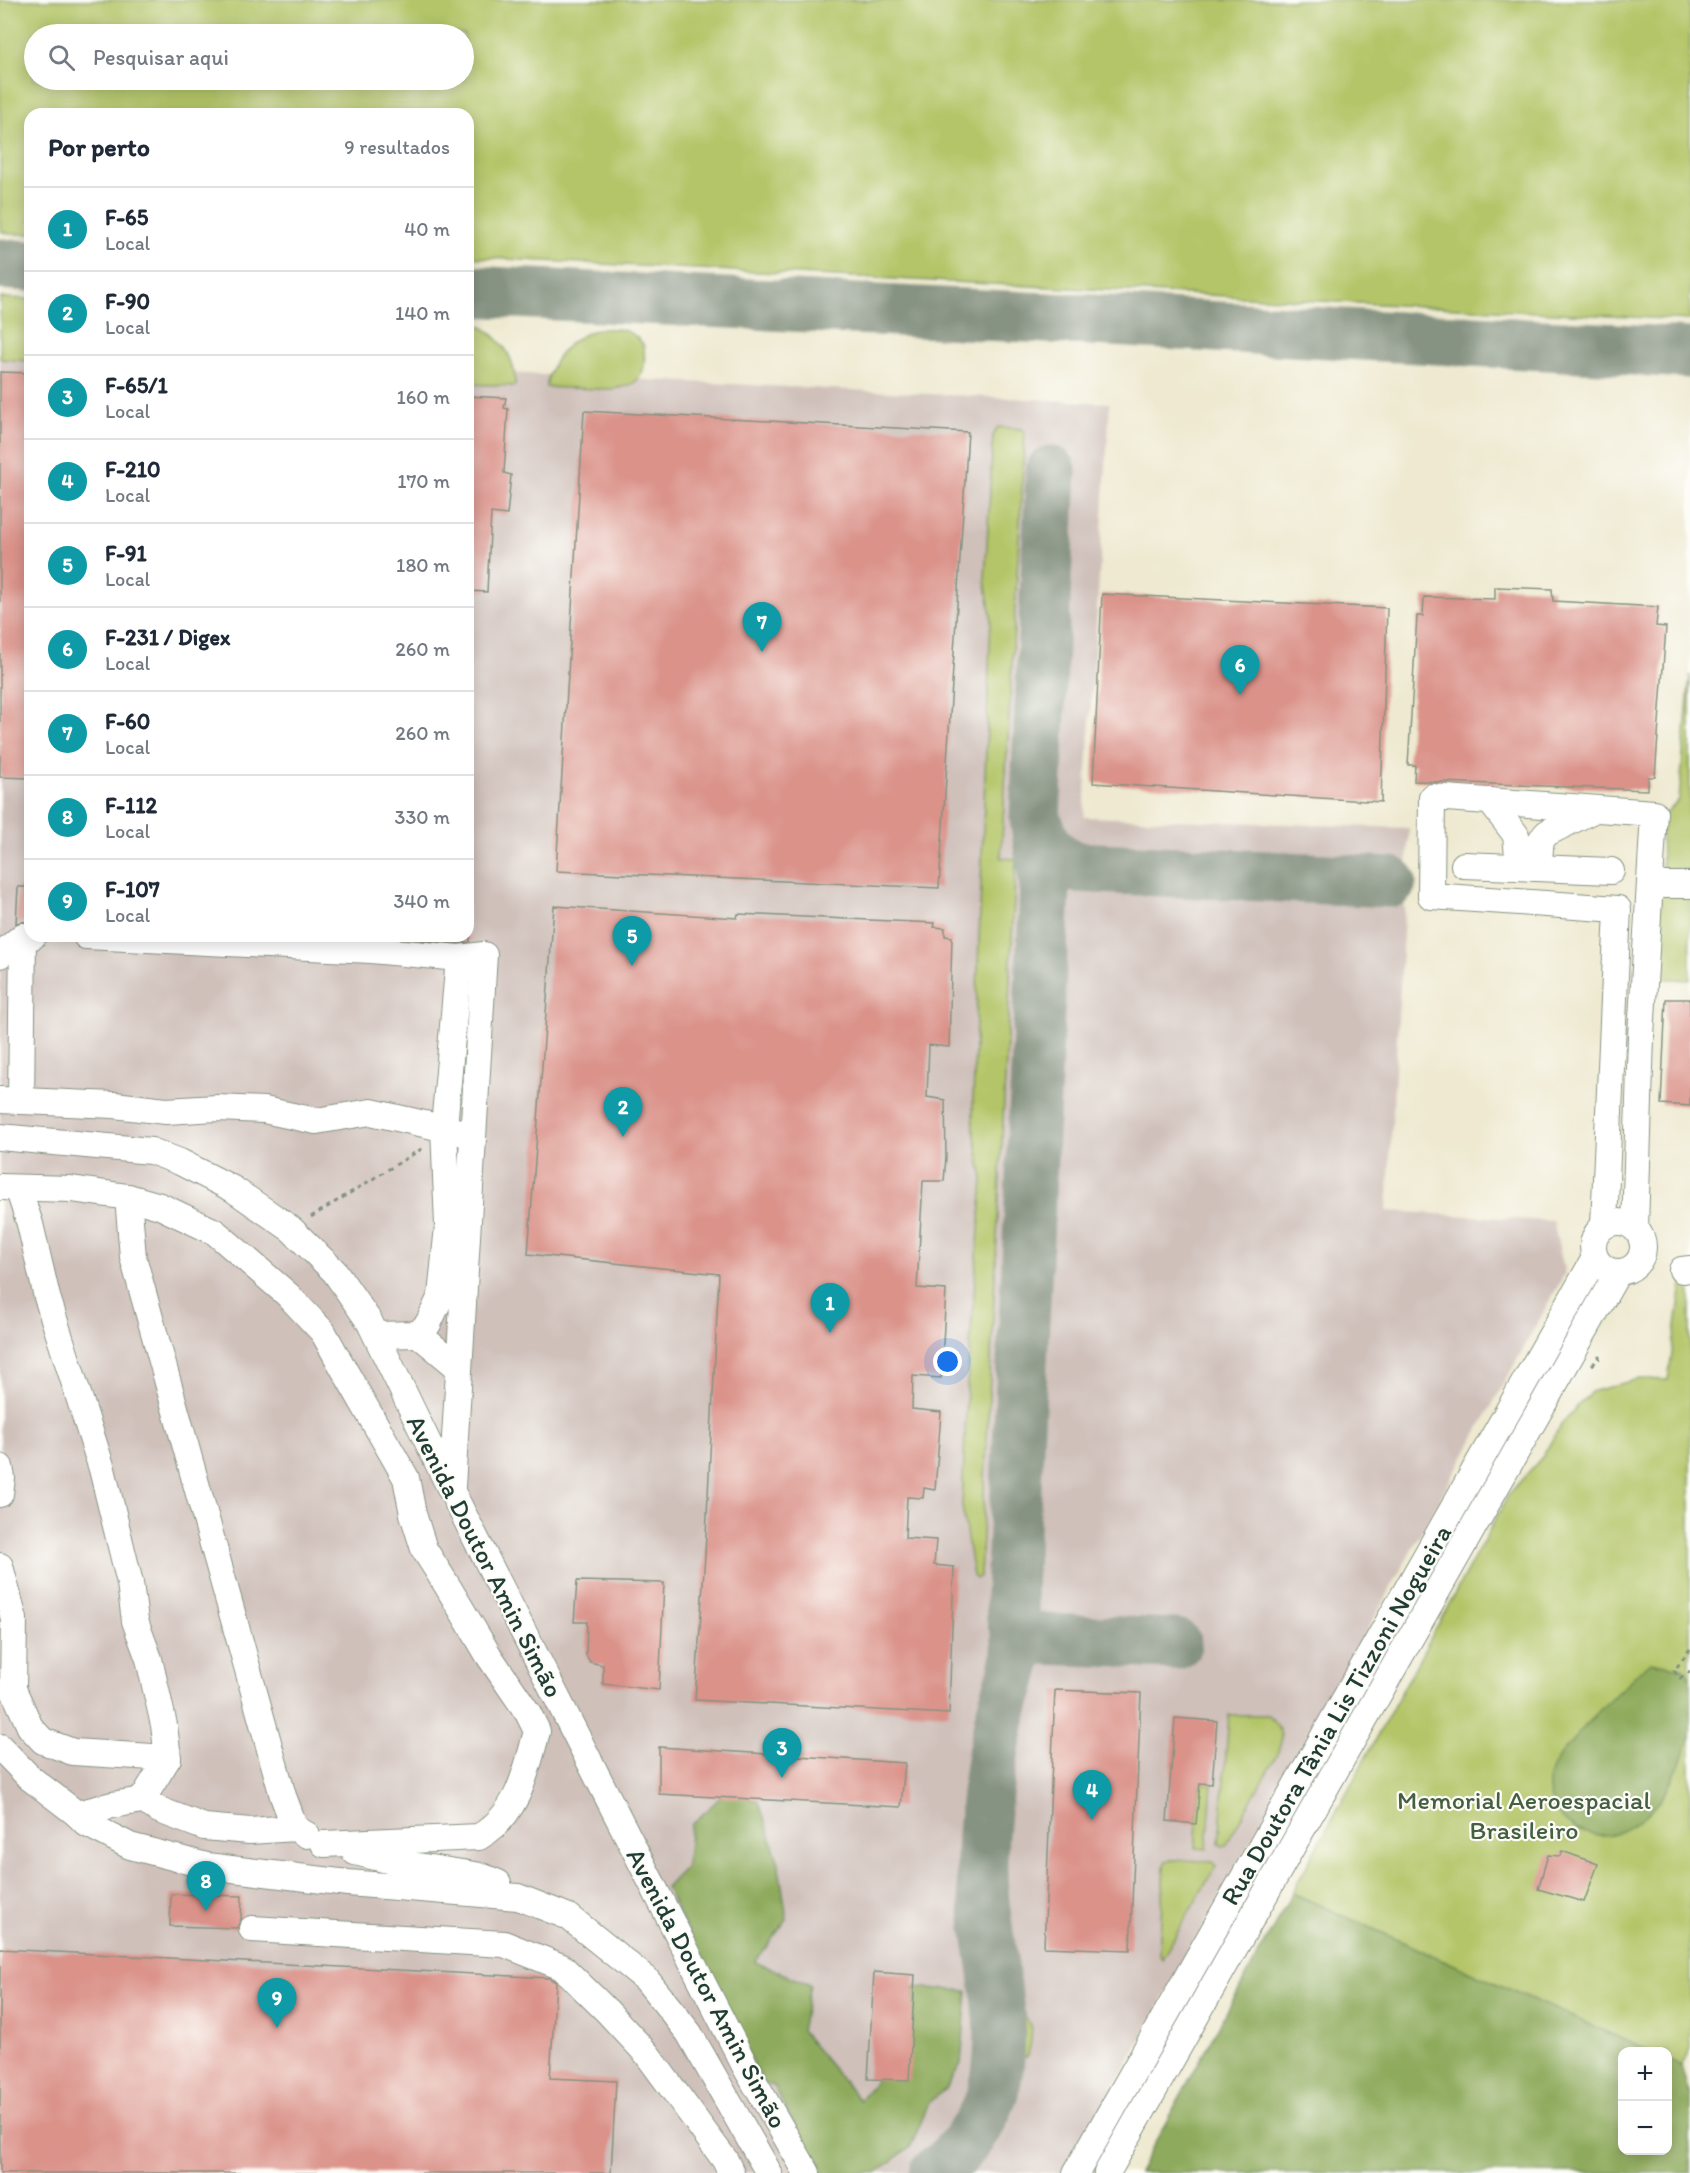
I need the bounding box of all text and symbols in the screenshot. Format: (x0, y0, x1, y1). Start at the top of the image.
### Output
search box (24, 24, 474, 90)
icon: search (45, 41, 78, 74)
text: Pesquisar aqui (93, 44, 229, 71)
text: Por perto (48, 131, 150, 163)
text: 9 resultados (344, 135, 450, 159)
text: F-65 (105, 204, 148, 231)
text: 1 (63, 217, 72, 241)
text: 40 m (404, 217, 450, 241)
text: Local (105, 231, 150, 255)
text: F-90 (105, 288, 150, 315)
text: 2 (62, 301, 73, 325)
text: 140 m (395, 301, 450, 325)
text: Local (105, 315, 150, 339)
text: F-65/1 (105, 372, 168, 399)
text: 3 (62, 385, 73, 409)
text: 160 m (397, 385, 450, 409)
text: Local (105, 399, 150, 423)
text: F-210 (105, 456, 160, 483)
text: 4 (61, 469, 74, 493)
text: 170 m (397, 469, 450, 493)
text: Local (105, 483, 150, 507)
text: F-91 (105, 540, 147, 567)
text: 5 (62, 553, 73, 577)
text: 180 m (396, 553, 450, 577)
text: Local (105, 567, 150, 591)
pin: 7 (742, 602, 782, 652)
text: F-231 / Digex (105, 624, 230, 651)
text: 6 (62, 637, 73, 661)
text: 260 m (395, 637, 450, 661)
pin: 6 (1220, 646, 1260, 695)
text: Local (105, 651, 150, 675)
text: F-60 (105, 708, 150, 735)
text: 7 (63, 721, 72, 745)
text: 260 m (395, 721, 450, 745)
text: Local (105, 735, 150, 759)
text: F-112 (105, 792, 157, 819)
text: 8 (62, 805, 73, 829)
text: 330 m (395, 805, 450, 829)
text: Local (105, 819, 150, 843)
text: F-107 (105, 876, 160, 903)
text: 9 (62, 889, 73, 913)
text: 340 m (393, 889, 450, 913)
text: Local (105, 903, 150, 927)
pin: 5 (612, 916, 652, 966)
pin: 2 (604, 1088, 642, 1137)
pin: 1 (810, 1284, 850, 1333)
your location (933, 1347, 962, 1376)
street label: Avenida Doutor Amin Simão (400, 1409, 570, 1703)
street label: Rua Doutora Tânia Lis Tizzoni Nogueira (1214, 1519, 1458, 1911)
pin: 3 (762, 1728, 802, 1778)
pin: 4 (1072, 1770, 1112, 1820)
park label: Memorial Aeroespacial Brasileiro (1397, 1784, 1651, 1846)
street label: Avenida Doutor Amin Simão (619, 1842, 795, 2134)
pin: 8 (186, 1862, 226, 1911)
pin: 9 (258, 1978, 296, 2028)
map controls (1618, 2047, 1672, 2155)
button: + (1618, 2047, 1672, 2101)
button: − (1618, 2101, 1672, 2155)

